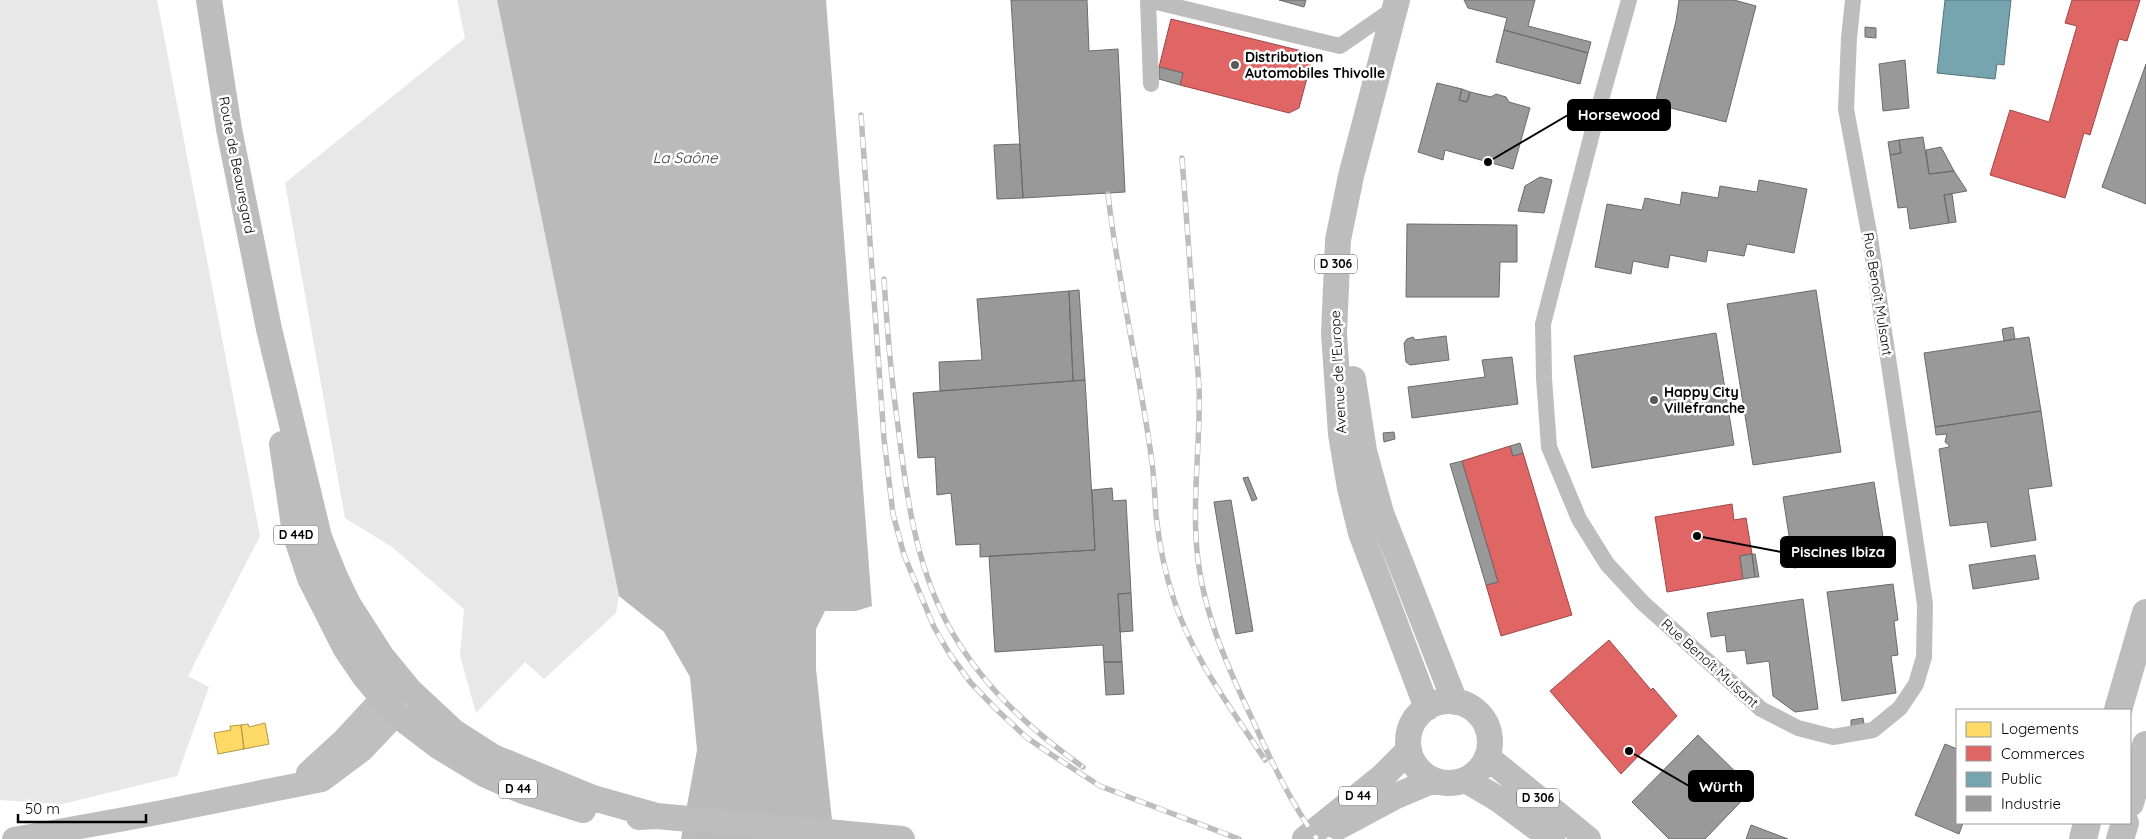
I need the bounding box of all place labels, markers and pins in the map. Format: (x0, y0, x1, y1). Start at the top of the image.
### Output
place label: Distribution Automobiles Thivolle (1245, 48, 1385, 82)
marker: Distribution Automobiles Thivolle (1229, 59, 1241, 71)
callout: Horsewood (1568, 100, 1670, 130)
place label: Happy City Villefranche (1664, 383, 1745, 417)
marker: Happy City Villefranche (1648, 394, 1660, 406)
callout: Piscines Ibiza (1781, 537, 1895, 567)
callout: Würth (1689, 771, 1753, 801)

